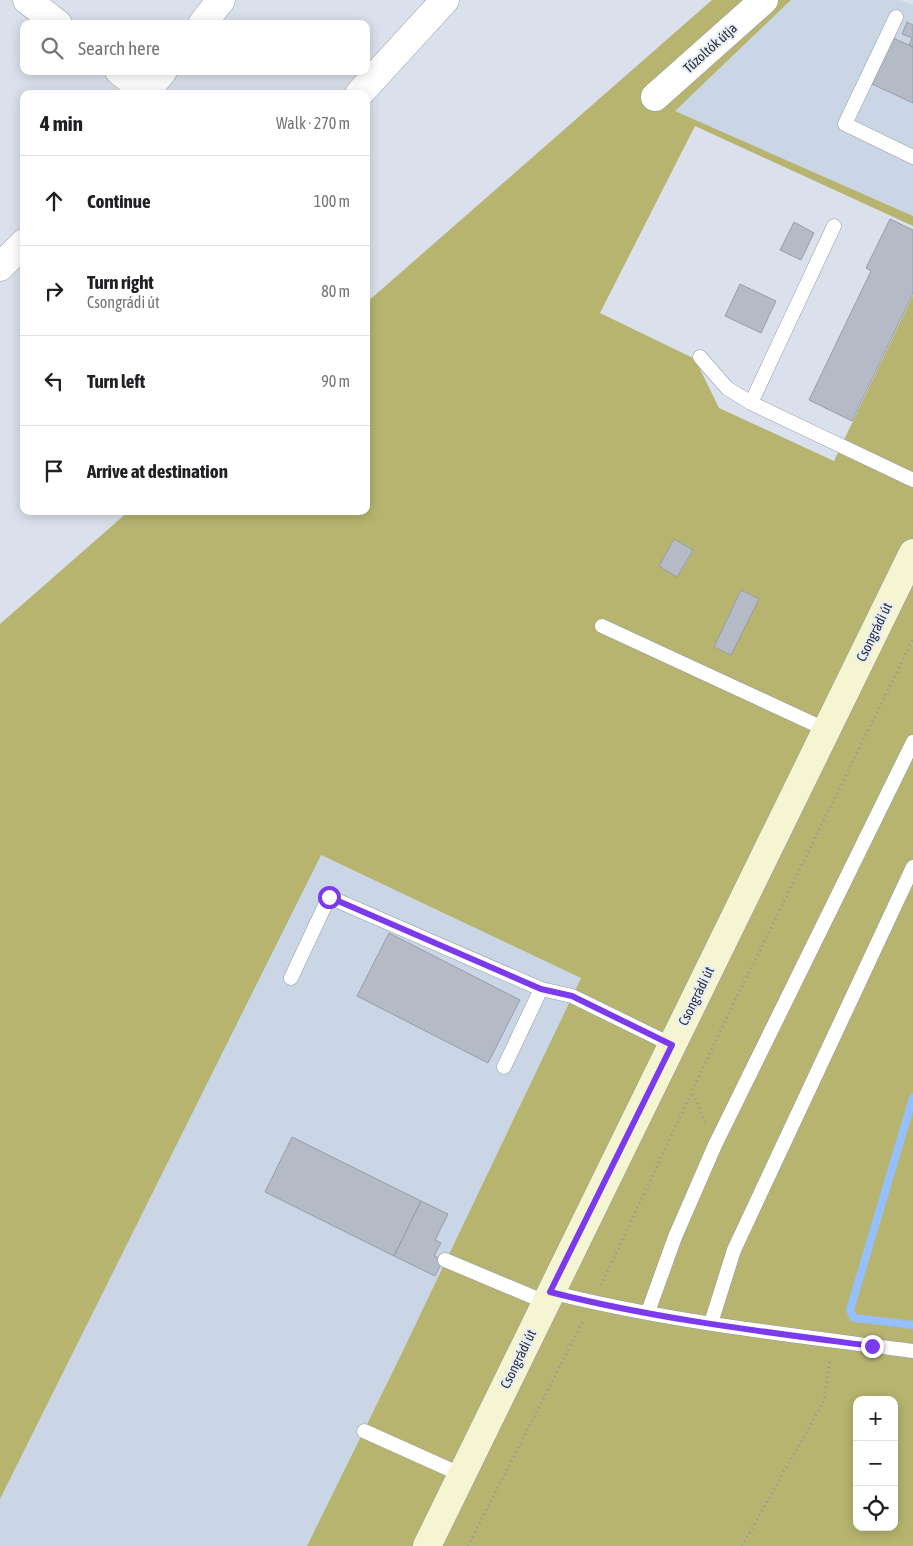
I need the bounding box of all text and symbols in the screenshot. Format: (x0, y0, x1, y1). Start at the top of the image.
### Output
search box (20, 20, 370, 75)
street label: Tűzoltók útja (680, 20, 740, 76)
icon: search (38, 34, 66, 62)
text: Search here (78, 37, 160, 59)
text: 4 min (40, 111, 83, 135)
text: Walk · 270 m (276, 114, 350, 132)
icon: ahead (40, 187, 68, 215)
text: Continue (87, 190, 151, 212)
text: 100 m (314, 192, 350, 210)
text: Turn right (87, 271, 154, 293)
icon: right (40, 277, 68, 305)
text: 80 m (321, 282, 350, 300)
text: Csongrádi út (87, 293, 160, 311)
icon: left (40, 367, 68, 395)
text: Turn left (87, 370, 145, 392)
text: 90 m (321, 372, 350, 390)
icon: arrive (40, 457, 68, 485)
text: Arrive at destination (87, 460, 228, 482)
street label: Csongrádi út (853, 600, 895, 664)
route start (318, 886, 341, 909)
street label: Csongrádi út (675, 964, 717, 1028)
street label: Csongrádi út (497, 1327, 539, 1391)
route end (861, 1335, 884, 1358)
map controls (853, 1396, 898, 1531)
button: + (853, 1396, 898, 1441)
button: − (853, 1441, 898, 1486)
button: locate (853, 1486, 898, 1531)

